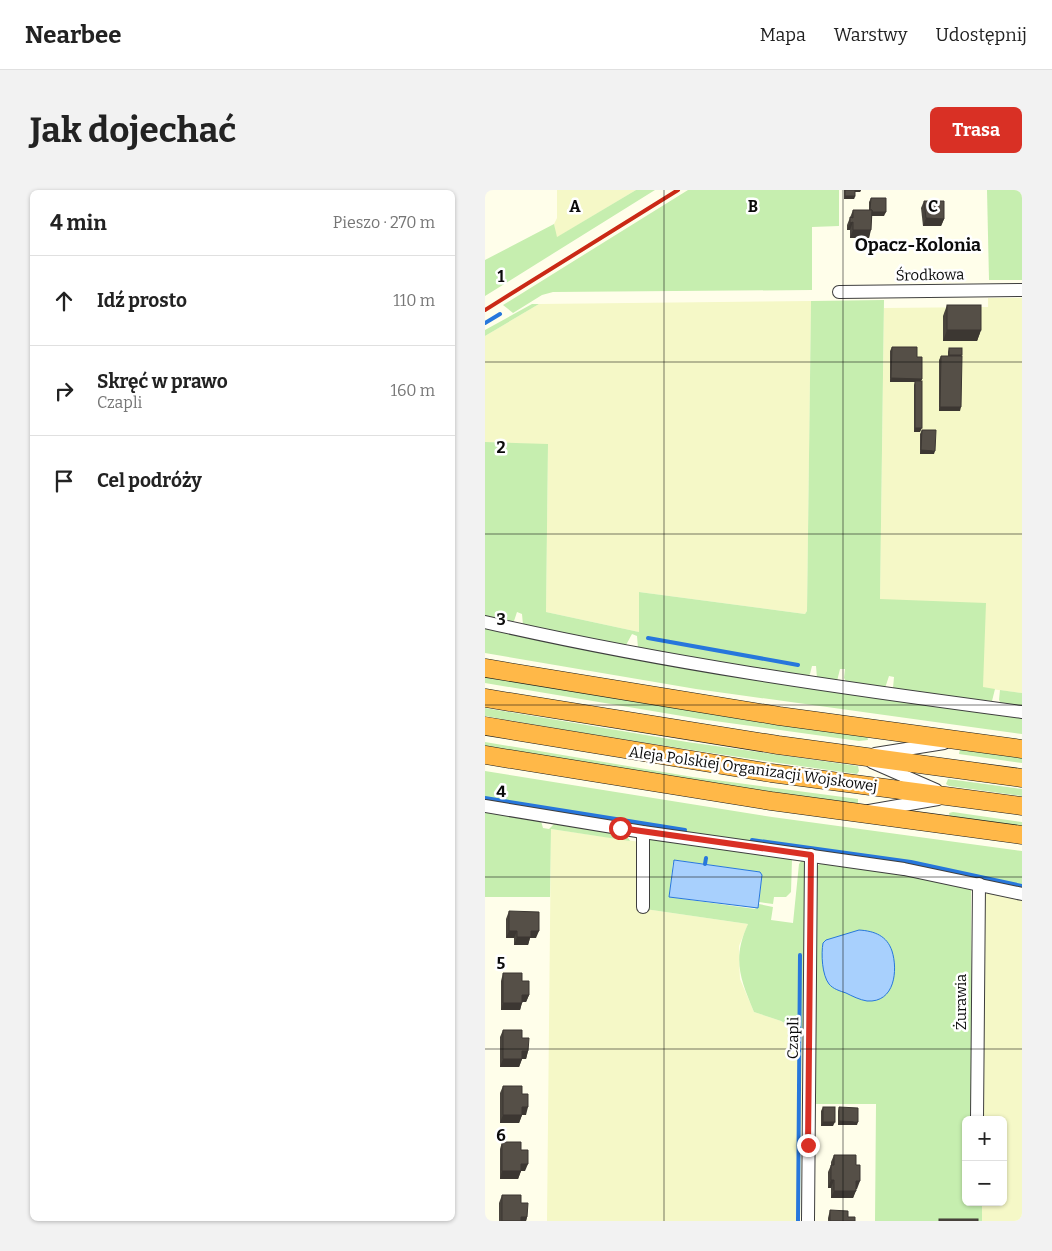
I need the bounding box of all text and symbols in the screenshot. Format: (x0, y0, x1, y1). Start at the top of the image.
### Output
text: Nearbee (25, 21, 121, 49)
text: Mapa (760, 24, 806, 46)
text: Warstwy (834, 24, 908, 46)
text: Udostępnij (936, 24, 1027, 46)
button: Trasa (930, 107, 1022, 153)
text: Jak dojechać (30, 109, 236, 151)
text: A (569, 197, 581, 216)
text: B (748, 197, 758, 216)
text: C (928, 197, 938, 216)
text: 4 min (50, 210, 107, 236)
text: Pieszo · 270 m (333, 213, 435, 232)
district label: Opacz-Kolonia (855, 234, 981, 256)
street label: Środkowa (896, 265, 964, 285)
text: 1 (498, 267, 505, 286)
icon: ahead (50, 287, 78, 315)
text: Idź prosto (97, 289, 187, 312)
text: 110 m (393, 291, 435, 310)
text: Skręć w prawo (97, 370, 228, 393)
icon: right (50, 377, 78, 405)
text: 160 m (390, 381, 435, 400)
text: Czapli (97, 393, 142, 412)
text: 2 (496, 438, 506, 457)
icon: arrive (50, 467, 78, 495)
text: Cel podróży (97, 469, 202, 492)
text: 3 (496, 610, 506, 629)
street label: Aleja Polskiej Organizacji Wojskowej (628, 743, 878, 795)
text: 4 (496, 782, 506, 801)
route start (609, 817, 632, 840)
text: 5 (497, 954, 506, 973)
street label: Żurawia (952, 974, 970, 1030)
street label: Czapli (784, 1016, 802, 1059)
map controls (962, 1116, 1007, 1206)
button: + (962, 1116, 1007, 1161)
text: 6 (496, 1126, 506, 1145)
route end (797, 1134, 820, 1157)
button: − (962, 1161, 1007, 1206)

